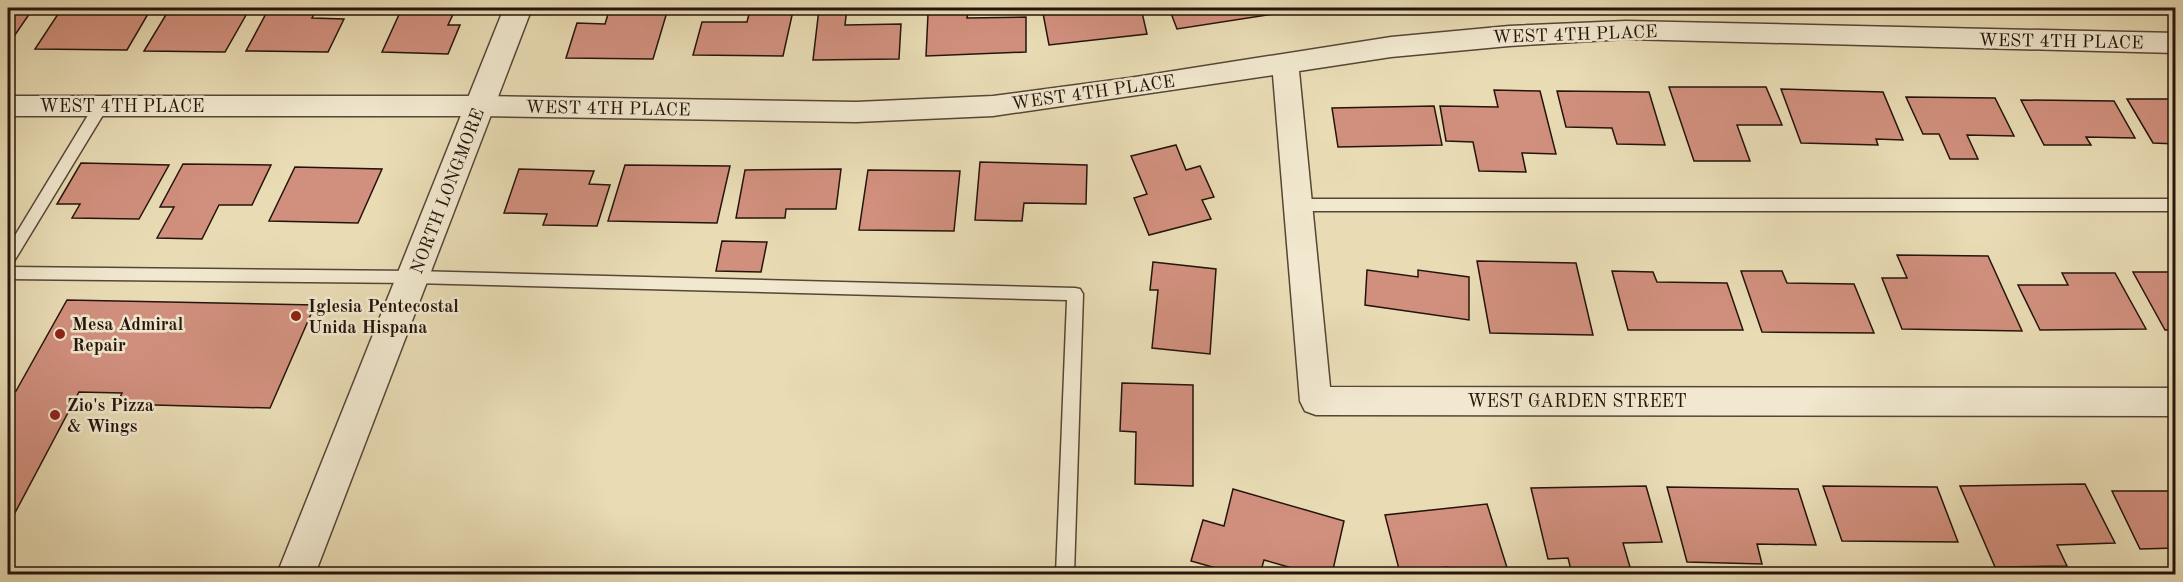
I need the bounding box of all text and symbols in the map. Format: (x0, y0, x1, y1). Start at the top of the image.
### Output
street label: WEST 4TH PLACE (1492, 23, 1658, 47)
street label: WEST 4TH PLACE (1978, 32, 2144, 52)
street label: WEST 4TH PLACE (1010, 73, 1176, 113)
street label: WEST 4TH PLACE (40, 98, 204, 116)
street label: WEST 4TH PLACE (525, 99, 691, 119)
street label: NORTH LONGMORE (408, 106, 488, 277)
place label: Iglesia Pentecostal Unida Hispana (308, 298, 459, 337)
marker: Iglesia Pentecostal Unida Hispana (289, 309, 303, 323)
place label: Mesa Admiral Repair (72, 316, 184, 355)
marker: Mesa Admiral Repair (53, 327, 67, 341)
street label: WEST GARDEN STREET (1467, 393, 1687, 411)
place label: Zio's Pizza & Wings (67, 397, 154, 436)
marker: Zio's Pizza & Wings (48, 408, 62, 422)

